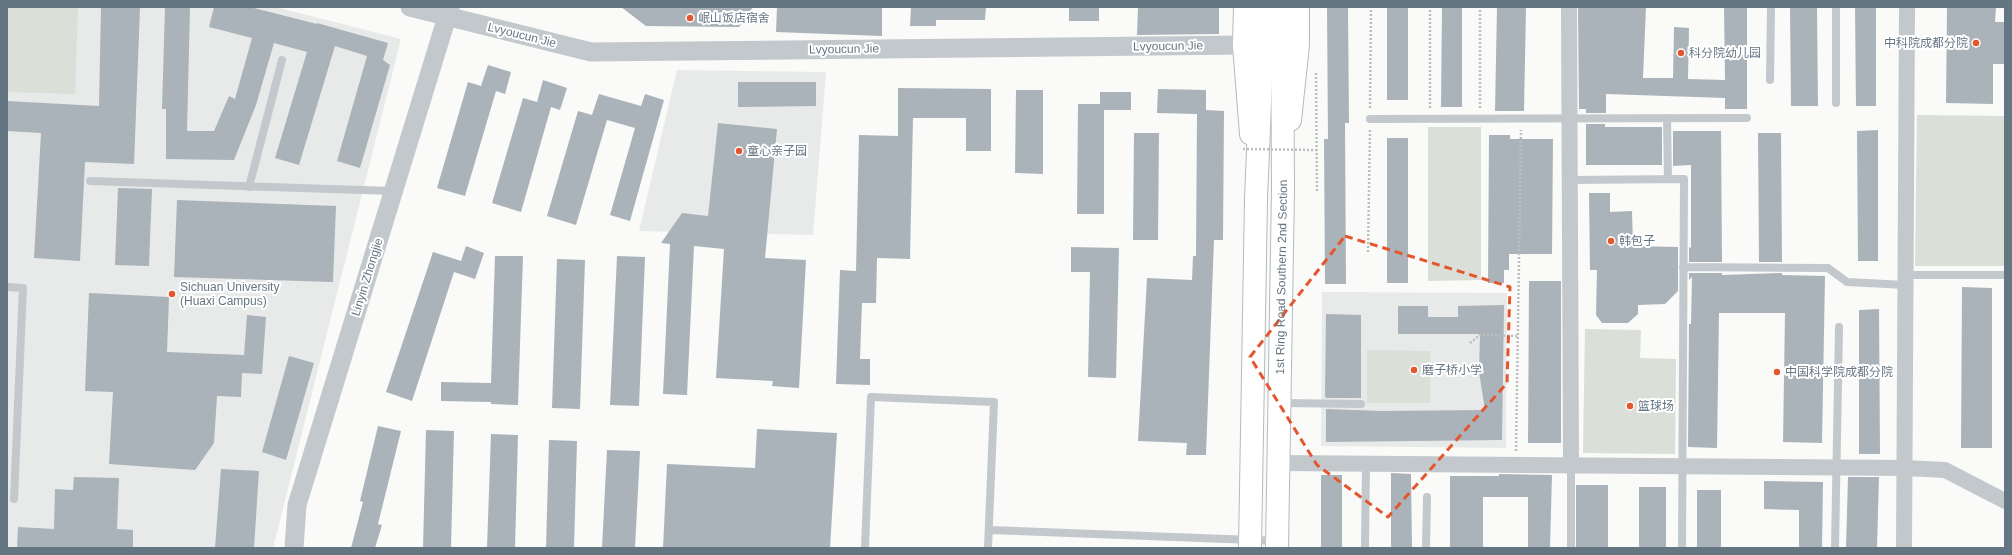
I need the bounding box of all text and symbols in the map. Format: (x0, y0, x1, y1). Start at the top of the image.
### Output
place label: 岷山饭店宿舍 (698, 11, 770, 25)
marker: 岷山饭店宿舍 (685, 13, 695, 23)
street label: Lvyoucun Jie (486, 20, 558, 50)
place label: 中科院成都分院 (1884, 36, 1968, 50)
street label: Lvyoucun Jie (1133, 38, 1203, 54)
marker: 中科院成都分院 (1971, 38, 1981, 48)
street label: Lvyoucun Jie (809, 41, 879, 57)
place label: 科分院幼儿园 (1689, 46, 1761, 60)
marker: 科分院幼儿园 (1676, 48, 1686, 58)
place label: 童心亲子园 (747, 144, 807, 158)
marker: 童心亲子园 (734, 146, 744, 156)
street label: 1st Ring Road Southern 2nd Section (1273, 179, 1290, 375)
place label: 韩包子 (1619, 234, 1655, 248)
street label: Linyin Zhongjie (349, 236, 386, 318)
marker: 韩包子 (1606, 236, 1616, 246)
place label: Sichuan University (Huaxi Campus) (180, 280, 279, 308)
marker: Sichuan University (Huaxi Campus) (167, 289, 177, 299)
place label: 磨子桥小学 (1422, 363, 1482, 377)
marker: 磨子桥小学 (1409, 365, 1419, 375)
place label: 中国科学院成都分院 (1785, 365, 1893, 379)
marker: 中国科学院成都分院 (1772, 367, 1782, 377)
place label: 篮球场 (1638, 399, 1674, 413)
marker: 篮球场 (1625, 401, 1635, 411)

